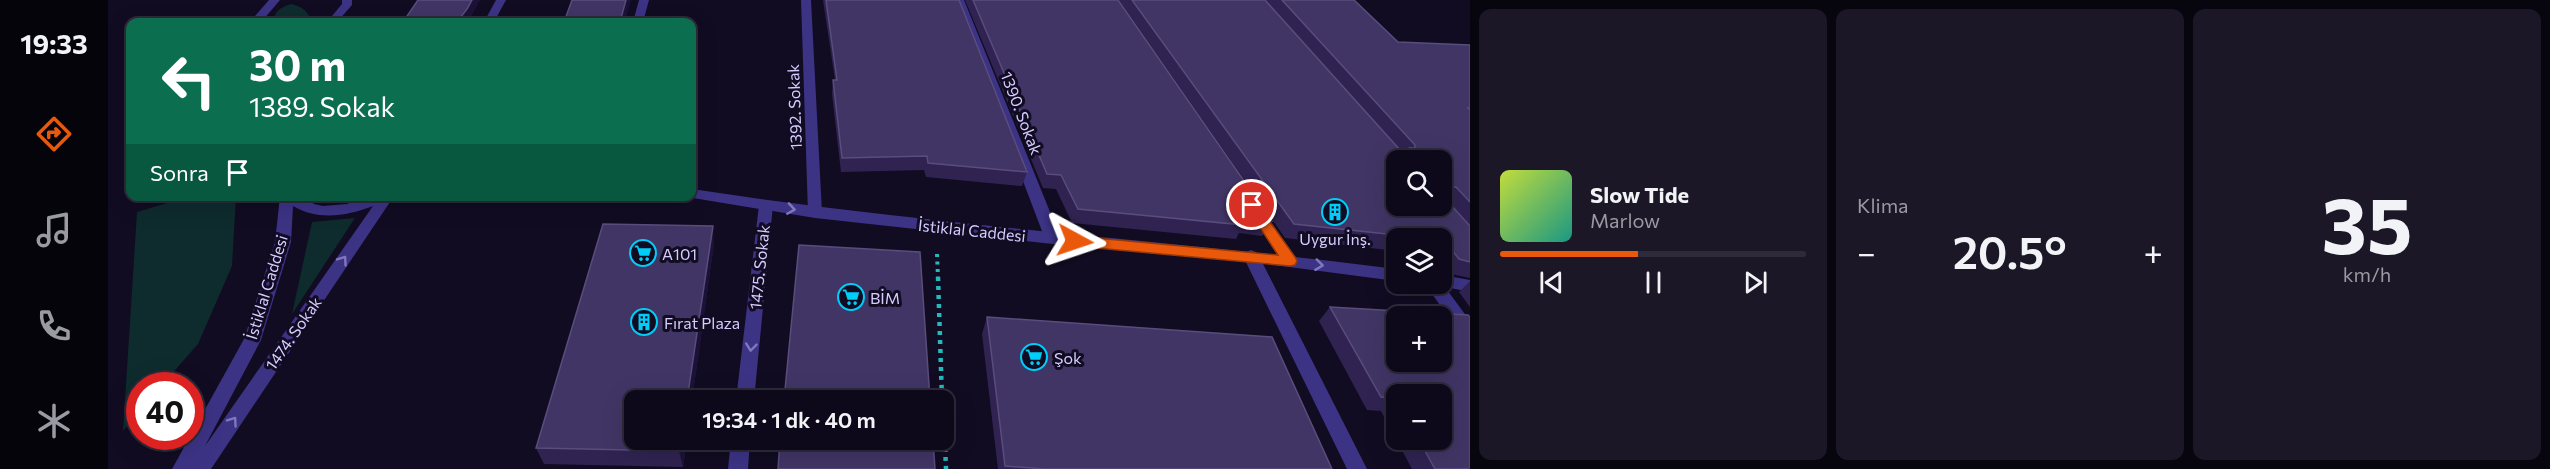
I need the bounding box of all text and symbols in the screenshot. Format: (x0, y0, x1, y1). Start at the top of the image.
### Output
text: 19:33 (20, 27, 88, 60)
text: 30 m (249, 38, 346, 90)
icon: left (150, 42, 228, 120)
street label: 1392. Sokak (783, 63, 805, 150)
street label: 1390. Sokak (997, 69, 1047, 157)
text: 1389. Sokak (249, 90, 395, 123)
icon: directions (33, 113, 75, 155)
map controls (1386, 150, 1452, 450)
button: search (1386, 150, 1452, 216)
icon: arrive (221, 156, 254, 189)
text: Sonra (150, 159, 209, 186)
text: 35 (2322, 175, 2412, 270)
pin (1226, 179, 1277, 230)
text: Slow Tide (1590, 181, 1689, 208)
icon: arrive (1235, 188, 1268, 221)
text: Klima (1857, 193, 1909, 217)
building icon: Uygur İnş. (1320, 197, 1350, 227)
one-way arrow (786, 202, 796, 215)
text: Marlow (1590, 208, 1660, 232)
icon: music (33, 209, 75, 251)
position arrow (1043, 209, 1107, 273)
street label: İstiklal Caddesi (917, 215, 1027, 245)
street label: 1475. Sokak (745, 223, 773, 310)
text: 20.5° (1953, 223, 2067, 278)
button: layers (1386, 228, 1452, 294)
place label: Uygur İnş. (1299, 229, 1371, 248)
text: − (1857, 231, 1876, 272)
text: + (2144, 231, 2163, 272)
street label: İstiklal Caddesi (241, 232, 291, 342)
supermarket icon: A101 (628, 238, 658, 268)
place label: A101 (662, 244, 697, 263)
one-way arrow (336, 256, 347, 267)
one-way arrow (1314, 258, 1323, 270)
text: km/h (2343, 262, 2391, 286)
icon: previous (1535, 266, 1568, 299)
icon: pause (1637, 266, 1670, 299)
icon: next (1739, 266, 1772, 299)
supermarket icon: BİM (836, 282, 866, 312)
place label: BİM (870, 288, 900, 307)
street label: 1474. Sokak (261, 293, 325, 373)
icon: phone (33, 305, 75, 347)
button: + (1386, 306, 1452, 372)
building icon: Fırat Plaza (629, 307, 659, 337)
place label: Fırat Plaza (664, 313, 740, 332)
one-way arrow (745, 342, 758, 351)
supermarket icon: Şok (1019, 342, 1049, 372)
place label: Şok (1054, 348, 1082, 367)
speed limit sign: 40 (126, 372, 204, 450)
button: − (1386, 384, 1452, 450)
icon: climate (33, 400, 75, 442)
text: 19:34 · 1 dk · 40 m (702, 406, 876, 433)
one-way arrow (226, 416, 237, 427)

